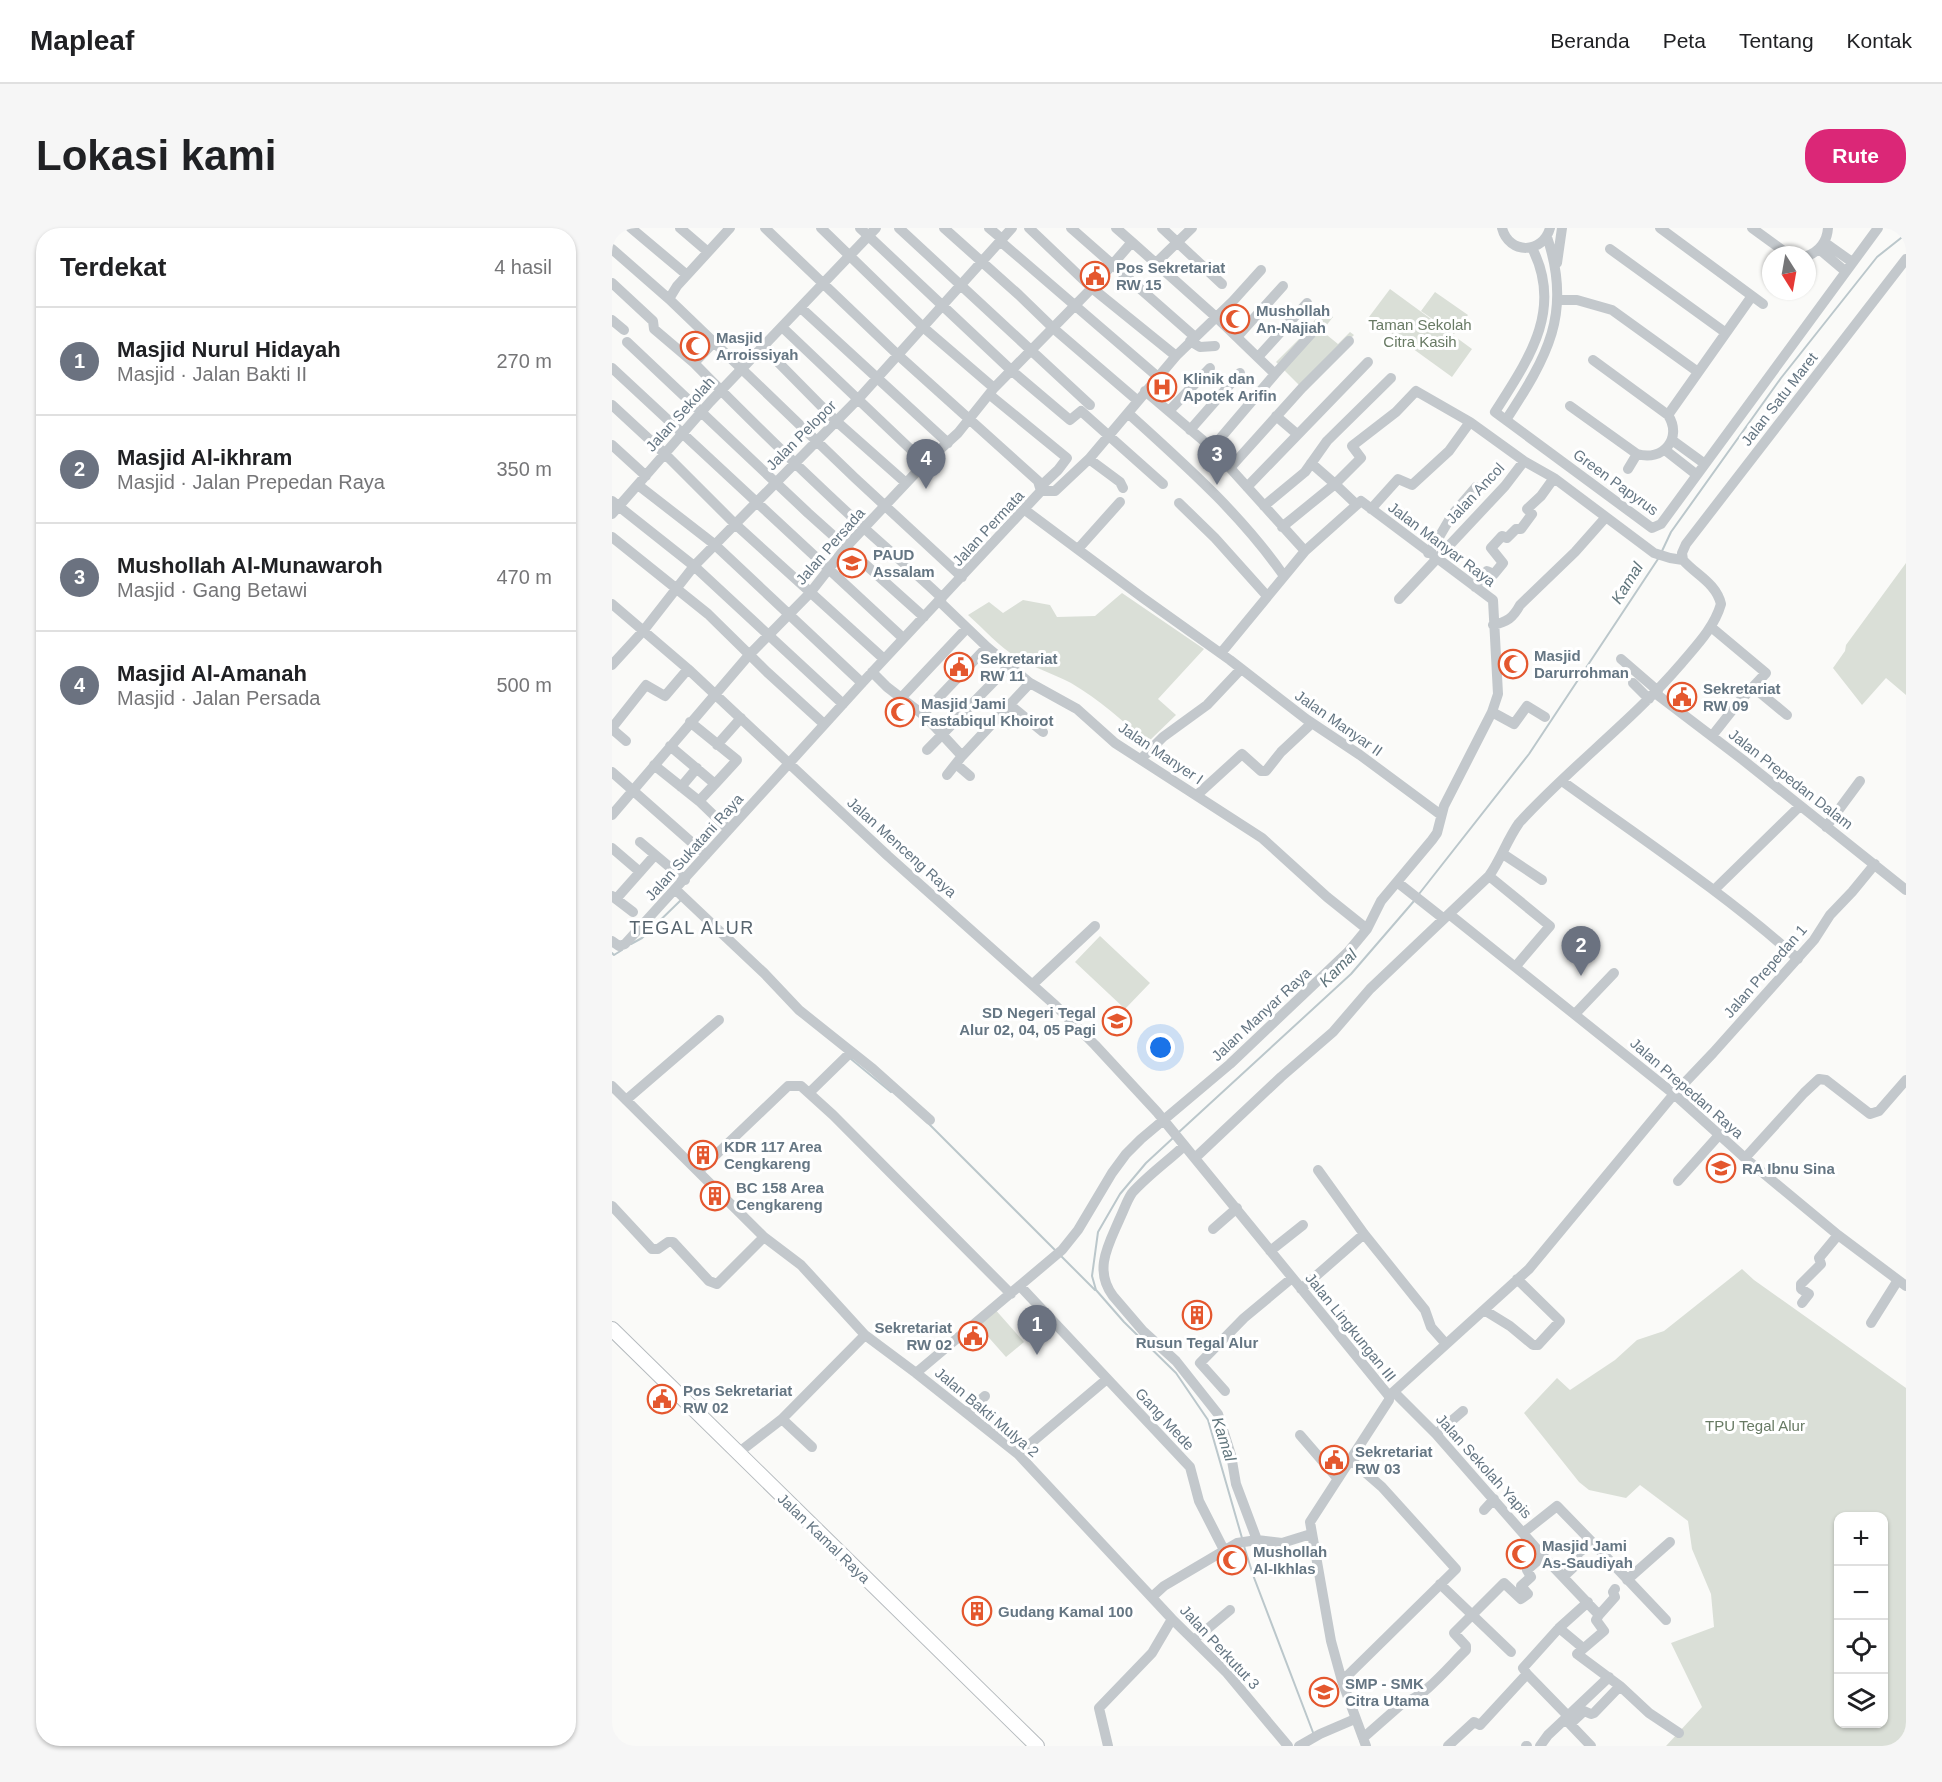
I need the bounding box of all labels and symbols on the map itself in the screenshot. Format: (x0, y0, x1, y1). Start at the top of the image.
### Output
north arrow (1762, 246, 1816, 300)
place label: Pos Sekretariat RW 15 (1116, 259, 1225, 293)
public building icon: Pos Sekretariat RW 15 (1079, 260, 1111, 292)
place label: Mushollah An-Najiah (1256, 302, 1330, 336)
mosque icon: Mushollah An-Najiah (1219, 303, 1251, 335)
park label: Taman Sekolah Citra Kasih (1368, 316, 1472, 350)
place label: Masjid Arroissiyah (716, 329, 799, 363)
mosque icon: Masjid Arroissiyah (679, 330, 711, 362)
street label: Jalan Satu Maret (1737, 348, 1821, 449)
place label: Klinik dan Apotek Arifin (1183, 370, 1277, 404)
hospital icon: Klinik dan Apotek Arifin (1146, 371, 1178, 403)
street label: Jalan Sekolah (642, 373, 718, 455)
street label: Jalan Pelopor (763, 397, 839, 473)
pin: 3 (1198, 436, 1236, 485)
pin: 4 (906, 440, 946, 489)
street label: Green Papyrus (1570, 445, 1662, 519)
street label: Jalan Ancol (1443, 459, 1507, 527)
street label: Jalan Permata (949, 486, 1028, 569)
street label: Jalan Manyar Raya (1385, 498, 1499, 590)
street label: Jalan Persada (792, 504, 868, 588)
place label: PAUD Assalam (873, 546, 935, 580)
school or university icon: PAUD Assalam (836, 547, 868, 579)
water label: Kamal (1608, 559, 1646, 607)
place label: Masjid Darurrohman (1534, 647, 1629, 681)
mosque icon: Masjid Darurrohman (1497, 648, 1529, 680)
place label: Sekretariat RW 11 (980, 650, 1058, 684)
public building icon: Sekretariat RW 11 (943, 651, 975, 683)
place label: Sekretariat RW 09 (1703, 680, 1781, 714)
public building icon: Sekretariat RW 09 (1666, 681, 1698, 713)
street label: Jalan Manyar II (1292, 687, 1386, 759)
place label: Masjid Jami Fastabiqul Khoirot (921, 695, 1054, 729)
mosque icon: Masjid Jami Fastabiqul Khoirot (884, 696, 916, 728)
street label: Jalan Manyer I (1115, 718, 1207, 788)
street label: Jalan Prepedan Dalam (1726, 725, 1856, 833)
street label: Jalan Sukatani Raya (642, 790, 747, 904)
street label: Jalan Menceng Raya (844, 794, 961, 901)
district label: TEGAL ALUR (629, 918, 755, 938)
street label: Jalan Prepedan 1 (1720, 921, 1810, 1021)
pin: 2 (1562, 926, 1600, 976)
water label: Kamal (1316, 946, 1360, 990)
street label: Jalan Manyar Raya (1208, 963, 1315, 1064)
place label: SD Negeri Tegal Alur 02, 04, 05 Pagi (959, 1004, 1096, 1038)
school or university icon: SD Negeri Tegal Alur 02, 04, 05 Pagi (1101, 1005, 1133, 1037)
your location (1146, 1033, 1175, 1062)
street label: Jalan Prepedan Raya (1627, 1034, 1748, 1142)
place label: KDR 117 Area Cengkareng (724, 1138, 822, 1172)
building icon: KDR 117 Area Cengkareng (687, 1139, 719, 1171)
school or university icon: RA Ibnu Sina (1705, 1152, 1737, 1184)
place label: RA Ibnu Sina (1742, 1160, 1835, 1177)
place label: BC 158 Area Cengkareng (736, 1179, 824, 1213)
building icon: BC 158 Area Cengkareng (699, 1180, 731, 1212)
street label: Jalan Lingkungan III (1302, 1269, 1400, 1385)
building icon: Rusun Tegal Alur (1181, 1299, 1213, 1331)
pin: 1 (1018, 1306, 1056, 1355)
place label: Sekretariat RW 02 (874, 1319, 952, 1353)
public building icon: Sekretariat RW 02 (957, 1320, 989, 1352)
place label: Rusun Tegal Alur (1136, 1334, 1258, 1351)
street label: Jalan Bakti Mulya 2 (932, 1364, 1042, 1460)
place label: Pos Sekretariat RW 02 (683, 1382, 792, 1416)
public building icon: Pos Sekretariat RW 02 (646, 1383, 678, 1415)
street label: Gang Mede (1132, 1385, 1198, 1453)
street label: Jalan Sekolah Yapis (1433, 1410, 1535, 1522)
water label: Kamal (1209, 1415, 1239, 1464)
park label: TPU Tegal Alur (1705, 1417, 1805, 1434)
place label: Sekretariat RW 03 (1355, 1443, 1433, 1477)
public building icon: Sekretariat RW 03 (1318, 1444, 1350, 1476)
street label: Jalan Kamal Raya (774, 1490, 874, 1587)
place label: Masjid Jami As-Saudiyah (1542, 1537, 1633, 1571)
mosque icon: Masjid Jami As-Saudiyah (1505, 1538, 1537, 1570)
place label: Mushollah Al-Ikhlas (1253, 1543, 1327, 1577)
mosque icon: Mushollah Al-Ikhlas (1216, 1544, 1248, 1576)
building icon: Gudang Kamal 100 (961, 1595, 993, 1627)
street label: Jalan Perkutut 3 (1177, 1602, 1263, 1692)
place label: Gudang Kamal 100 (998, 1603, 1133, 1620)
place label: SMP - SMK Citra Utama (1345, 1675, 1430, 1709)
school or university icon: SMP - SMK Citra Utama (1308, 1676, 1340, 1708)

